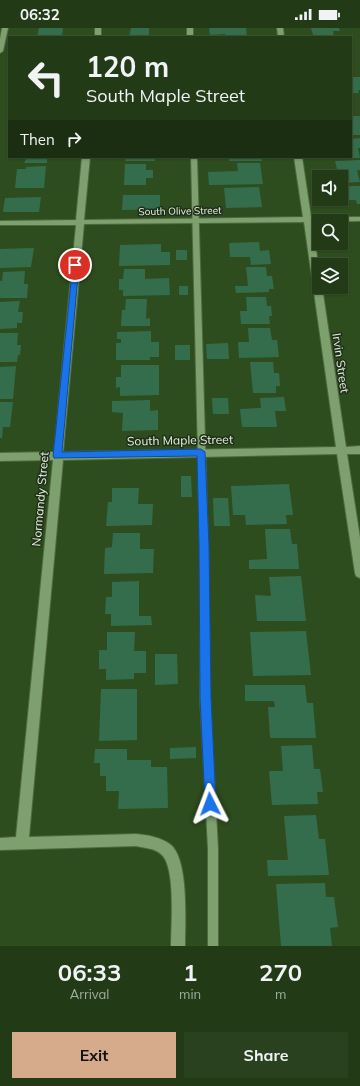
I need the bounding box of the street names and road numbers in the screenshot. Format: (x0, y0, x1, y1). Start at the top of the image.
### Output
street label: South Olive Street (138, 204, 222, 218)
street label: Irvin Street (329, 332, 353, 394)
street label: South Maple Street (127, 432, 233, 448)
street label: Normandy Street (28, 451, 52, 547)

